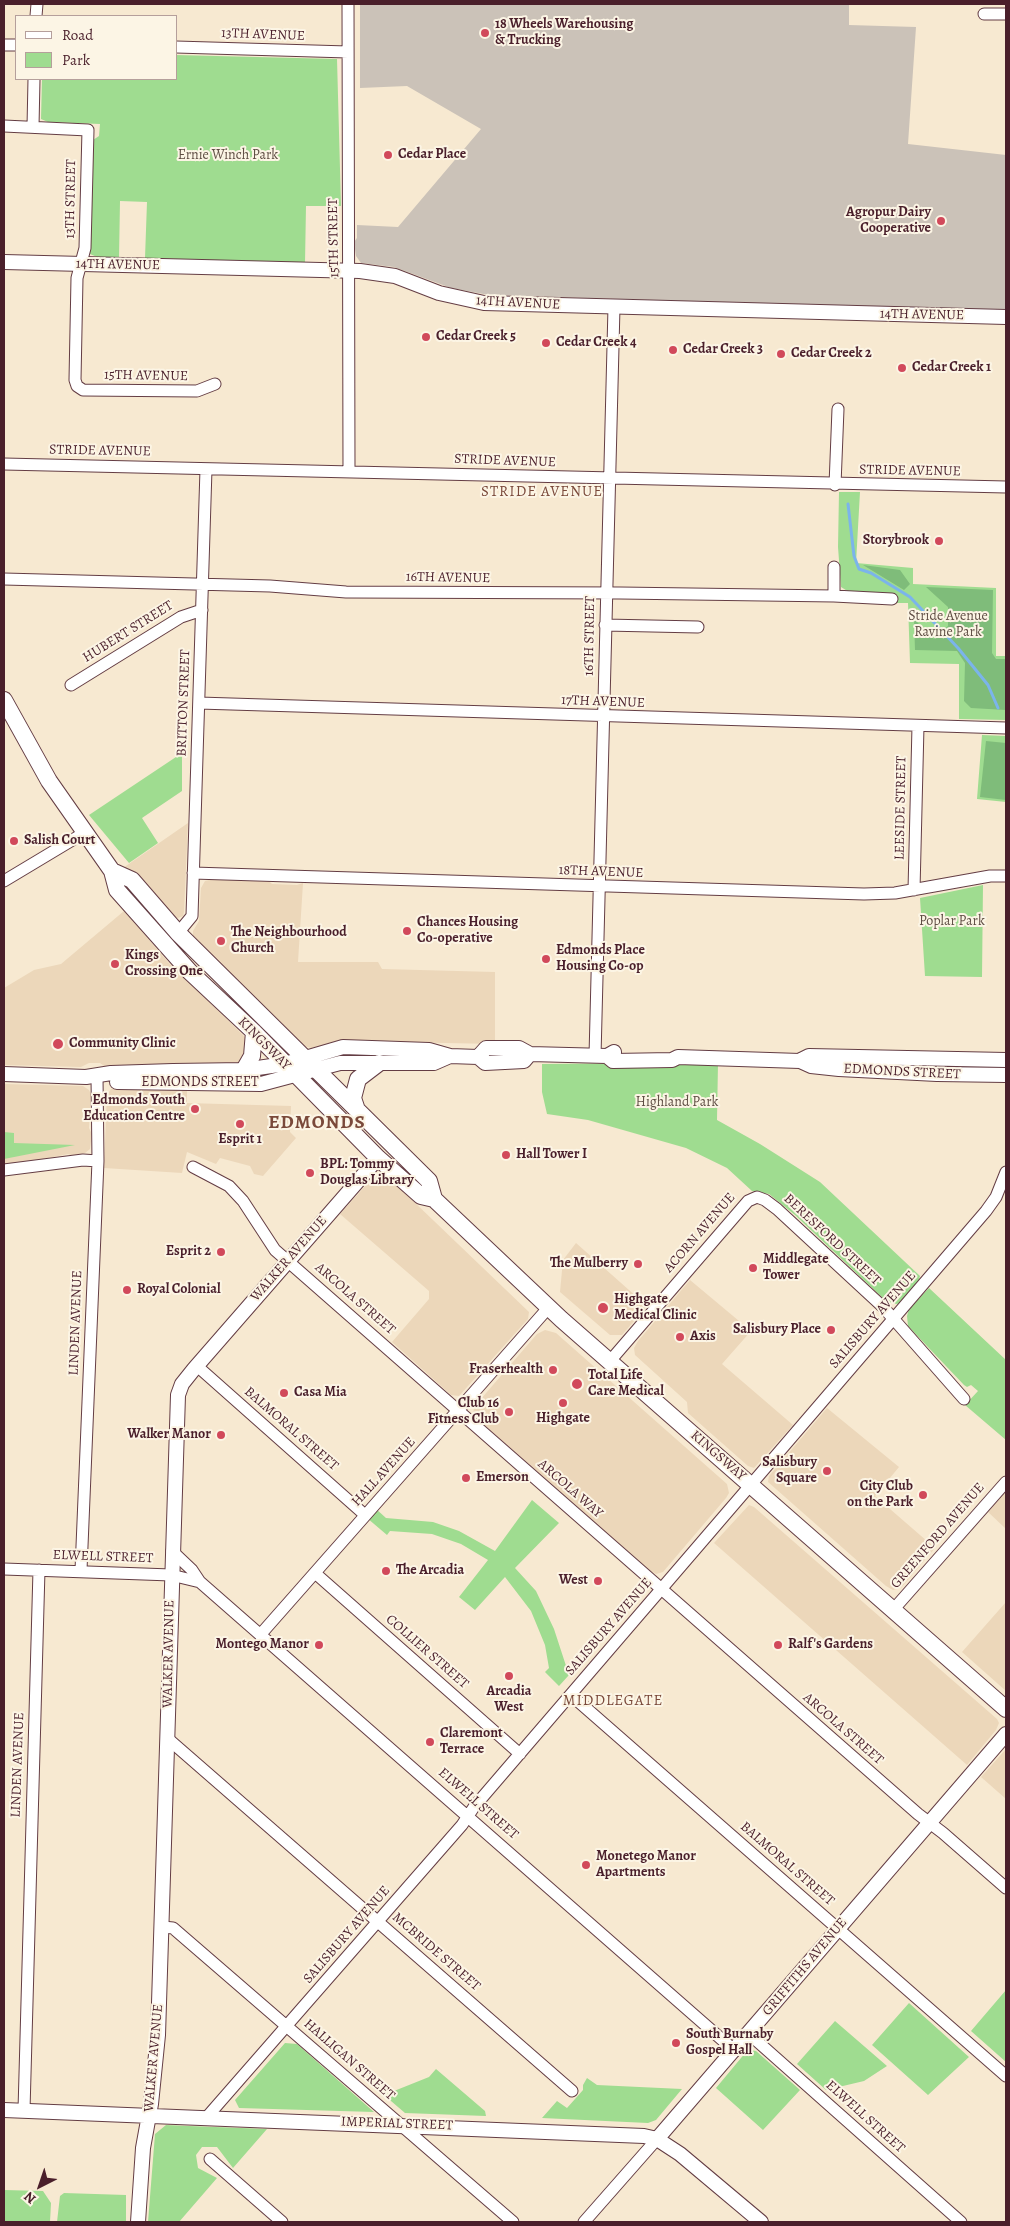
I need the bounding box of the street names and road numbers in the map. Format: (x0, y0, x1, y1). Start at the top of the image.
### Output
street label: 13TH AVENUE (221, 25, 305, 45)
street label: 13TH STREET (62, 159, 80, 239)
street label: 15TH STREET (325, 198, 343, 278)
street label: 14TH AVENUE (76, 256, 160, 274)
street label: 14TH AVENUE (475, 292, 561, 314)
street label: 14TH AVENUE (880, 306, 964, 324)
street label: 15TH AVENUE (104, 367, 188, 385)
street label: STRIDE AVENUE (49, 442, 151, 460)
street label: STRIDE AVENUE (454, 451, 556, 471)
street label: STRIDE AVENUE (859, 462, 961, 480)
street label: 16TH AVENUE (406, 569, 490, 587)
street label: 16TH STREET (581, 596, 599, 676)
street label: HUBERT STREET (80, 597, 176, 667)
street label: BRITTON STREET (174, 649, 194, 757)
street label: 17TH AVENUE (561, 692, 645, 712)
street label: LEESIDE STREET (892, 756, 910, 860)
street label: 18TH AVENUE (558, 862, 644, 882)
street label: KINGSWAY (234, 1014, 294, 1074)
street label: EDMONDS STREET (843, 1061, 961, 1083)
street label: EDMONDS STREET (141, 1075, 259, 1091)
street label: ACORN AVENUE (661, 1190, 739, 1276)
street label: BERESFORD STREET (780, 1191, 884, 1289)
street label: WALKER AVENUE (247, 1213, 331, 1305)
street label: ARCOLA STREET (311, 1260, 399, 1338)
street label: SALISBURY AVENUE (826, 1268, 920, 1372)
street label: LINDEN AVENUE (66, 1270, 86, 1376)
street label: BALMORAL STREET (240, 1383, 342, 1475)
street label: KINGSWAY (687, 1427, 749, 1485)
street label: HALL AVENUE (348, 1434, 420, 1510)
street label: ARCOLA WAY (534, 1456, 606, 1522)
street label: GREENFORD AVENUE (887, 1480, 989, 1592)
street label: ELWELL STREET (52, 1547, 154, 1567)
street label: SALISBURY AVENUE (562, 1575, 656, 1679)
street label: WALKER AVENUE (160, 1600, 178, 1708)
street label: COLLIER STREET (382, 1611, 472, 1693)
street label: ARCOLA STREET (799, 1690, 887, 1768)
street label: LINDEN AVENUE (8, 1712, 28, 1818)
street label: ELWELL STREET (435, 1765, 521, 1843)
street label: BALMORAL STREET (736, 1818, 838, 1910)
street label: SALISBURY AVENUE (300, 1883, 394, 1987)
street label: MCBRIDE STREET (389, 1909, 483, 1995)
street label: GRIFFITHS AVENUE (759, 1915, 851, 2019)
street label: WALKER AVENUE (141, 2003, 167, 2113)
street label: HALLIGAN STREET (300, 2016, 398, 2104)
street label: ELWELL STREET (822, 2077, 908, 2157)
street label: IMPERIAL STREET (341, 2114, 453, 2134)

